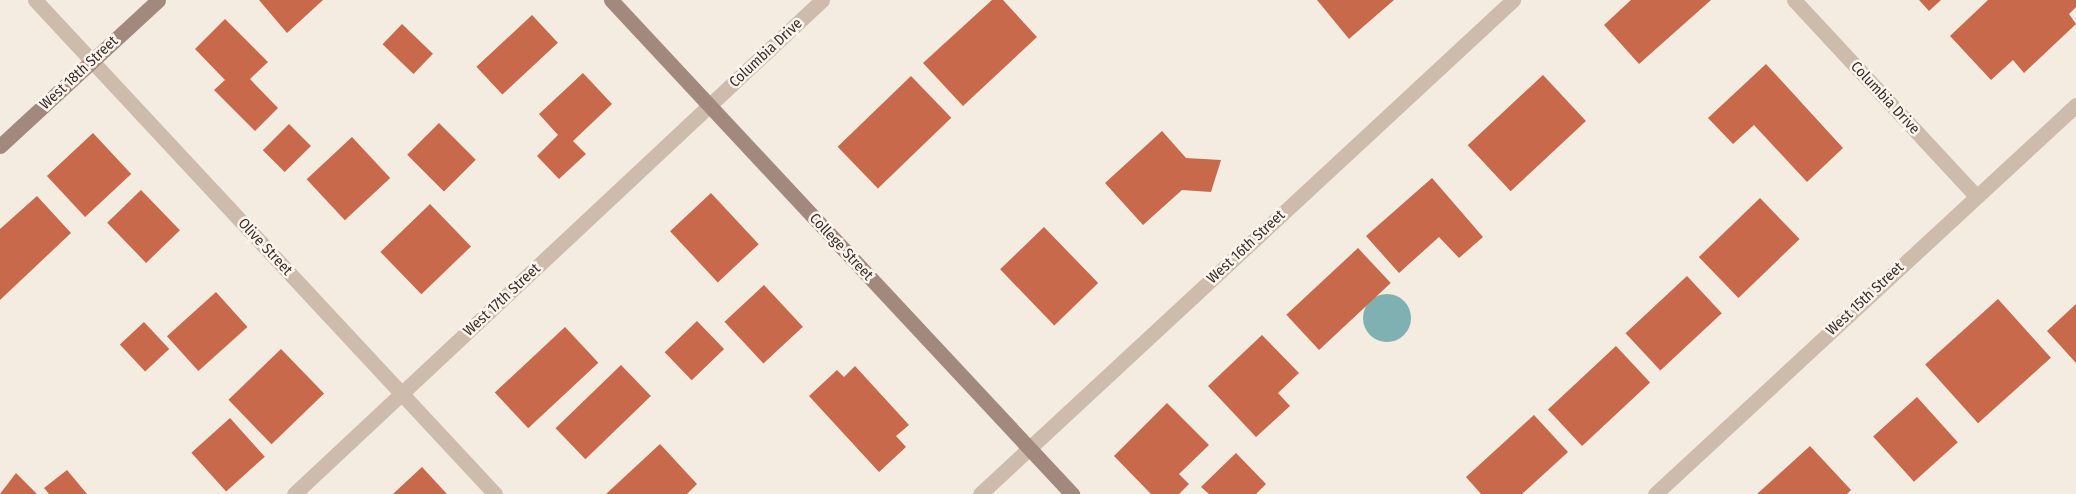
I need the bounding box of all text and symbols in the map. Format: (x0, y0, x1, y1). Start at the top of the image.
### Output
street label: Columbia Drive (726, 15, 806, 91)
street label: West 18th Street (36, 32, 122, 114)
street label: Columbia Drive (1847, 58, 1923, 138)
street label: West 16th Street (1203, 206, 1289, 288)
street label: College Street (805, 210, 877, 284)
street label: Olive Street (234, 215, 296, 279)
street label: West 15th Street (1823, 259, 1907, 339)
street label: West 17th Street (460, 260, 544, 340)

